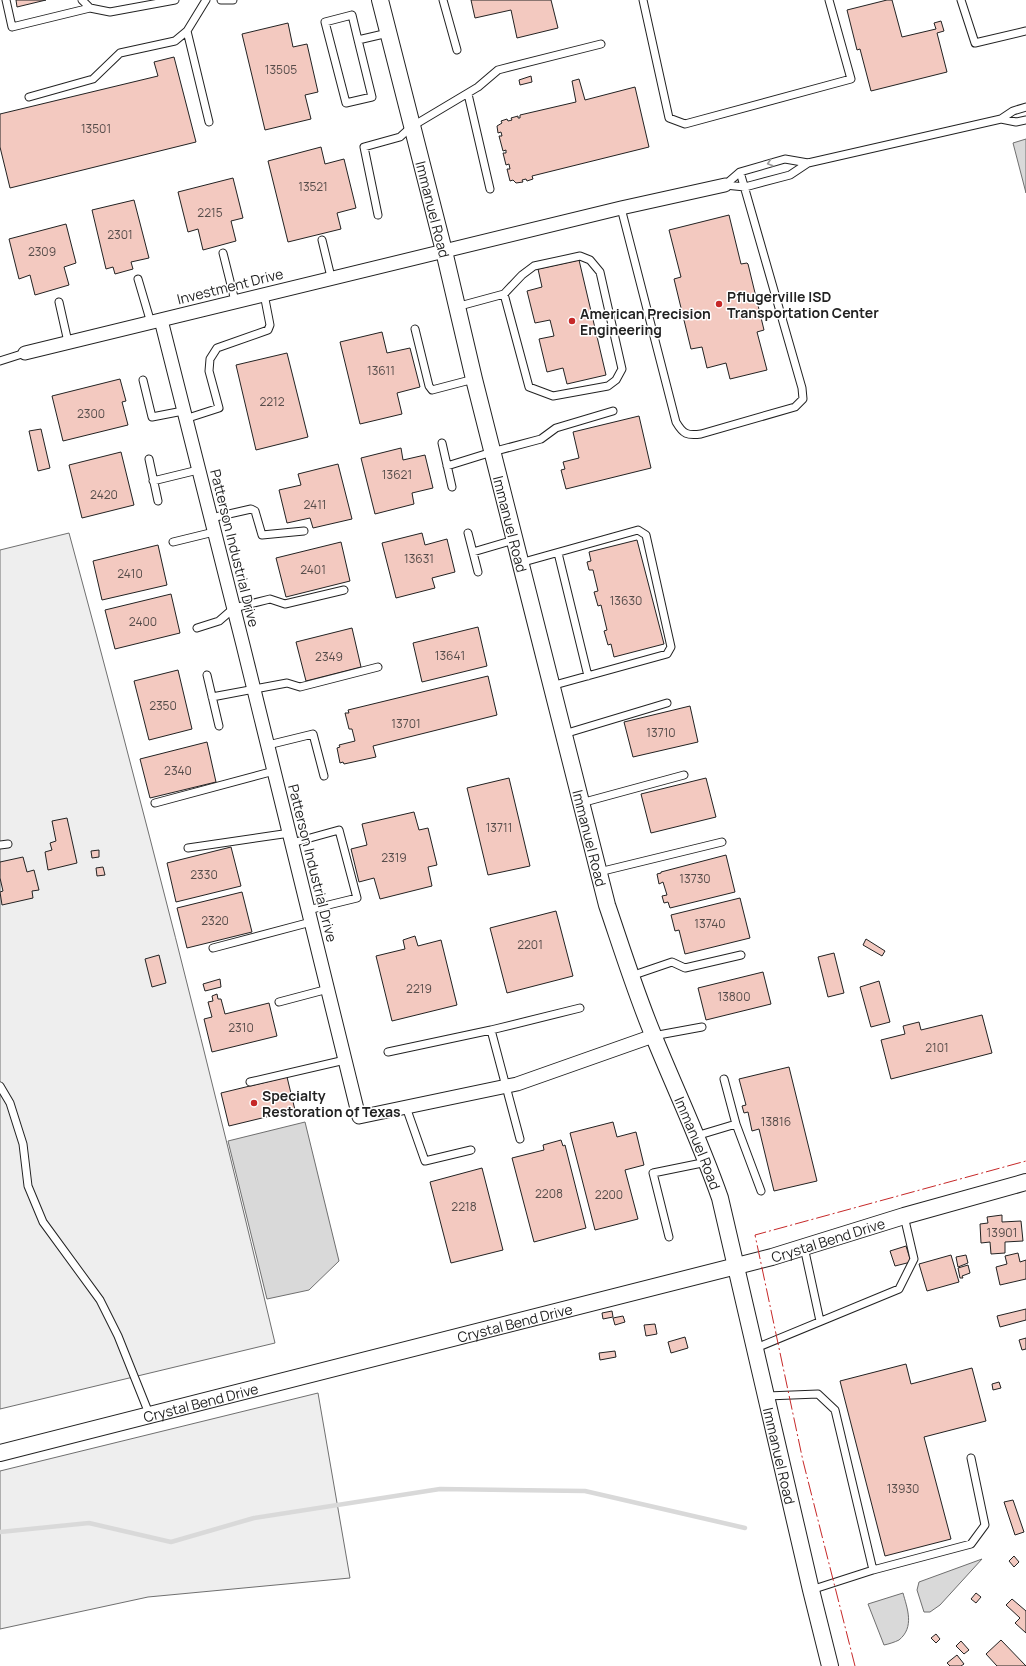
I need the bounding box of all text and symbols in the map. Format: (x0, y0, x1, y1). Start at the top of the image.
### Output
house number: 13505 (265, 61, 297, 78)
house number: 13501 (81, 120, 111, 137)
one-way arrow (767, 158, 774, 167)
street label: Immanuel Road (412, 159, 455, 259)
house number: 13521 (298, 178, 328, 195)
house number: 2215 (197, 204, 223, 221)
house number: 2301 (107, 226, 133, 243)
house number: 2309 (28, 243, 56, 260)
street label: Investment Drive (175, 264, 285, 308)
place label: Pflugerville ISD Transportation Center (727, 287, 879, 322)
marker: Pflugerville ISD Transportation Center (714, 299, 724, 309)
place label: American Precision Engineering (580, 304, 711, 339)
marker: American Precision Engineering (567, 316, 577, 326)
house number: 13611 (367, 362, 395, 379)
house number: 2212 (259, 393, 285, 410)
house number: 2300 (77, 405, 105, 422)
house number: 13621 (382, 466, 412, 483)
street label: Patterson Industrial Drive (206, 467, 264, 629)
street label: Immanuel Road (489, 474, 532, 574)
house number: 2420 (90, 486, 118, 503)
house number: 2411 (303, 496, 327, 513)
house number: 13631 (404, 550, 434, 567)
house number: 2401 (300, 561, 326, 578)
house number: 2410 (117, 565, 143, 582)
house number: 13630 (610, 592, 642, 609)
house number: 2400 (129, 613, 157, 630)
house number: 13641 (435, 647, 465, 664)
house number: 2349 (315, 648, 343, 665)
house number: 2350 (149, 697, 177, 714)
house number: 13701 (391, 715, 421, 732)
house number: 13710 (646, 724, 676, 741)
house number: 2340 (164, 762, 192, 779)
street label: Patterson Industrial Drive (284, 782, 342, 944)
street label: Immanuel Road (569, 788, 611, 888)
house number: 13711 (486, 819, 512, 836)
house number: 2319 (381, 849, 407, 866)
house number: 2330 (190, 866, 218, 883)
house number: 13730 (679, 870, 711, 887)
house number: 2320 (201, 912, 229, 929)
house number: 13740 (694, 915, 726, 932)
house number: 2201 (517, 936, 543, 953)
house number: 2219 (406, 980, 432, 997)
house number: 13800 (718, 988, 750, 1005)
house number: 2310 (228, 1019, 254, 1036)
house number: 2101 (925, 1039, 949, 1056)
place label: Specialty Restoration of Texas (262, 1086, 401, 1121)
street label: Immanuel Road (671, 1093, 726, 1192)
marker: Specialty Restoration of Texas (249, 1098, 259, 1108)
house number: 13816 (761, 1113, 791, 1130)
house number: 2208 (535, 1185, 563, 1202)
house number: 2200 (595, 1186, 623, 1203)
house number: 2218 (451, 1198, 477, 1215)
street label: Crystal Bend Drive (769, 1213, 887, 1266)
house number: 13901 (987, 1224, 1017, 1241)
street label: Crystal Bend Drive (455, 1299, 574, 1346)
street label: Crystal Bend Drive (141, 1378, 260, 1426)
street label: Immanuel Road (759, 1406, 800, 1506)
house number: 13930 (887, 1480, 919, 1497)

